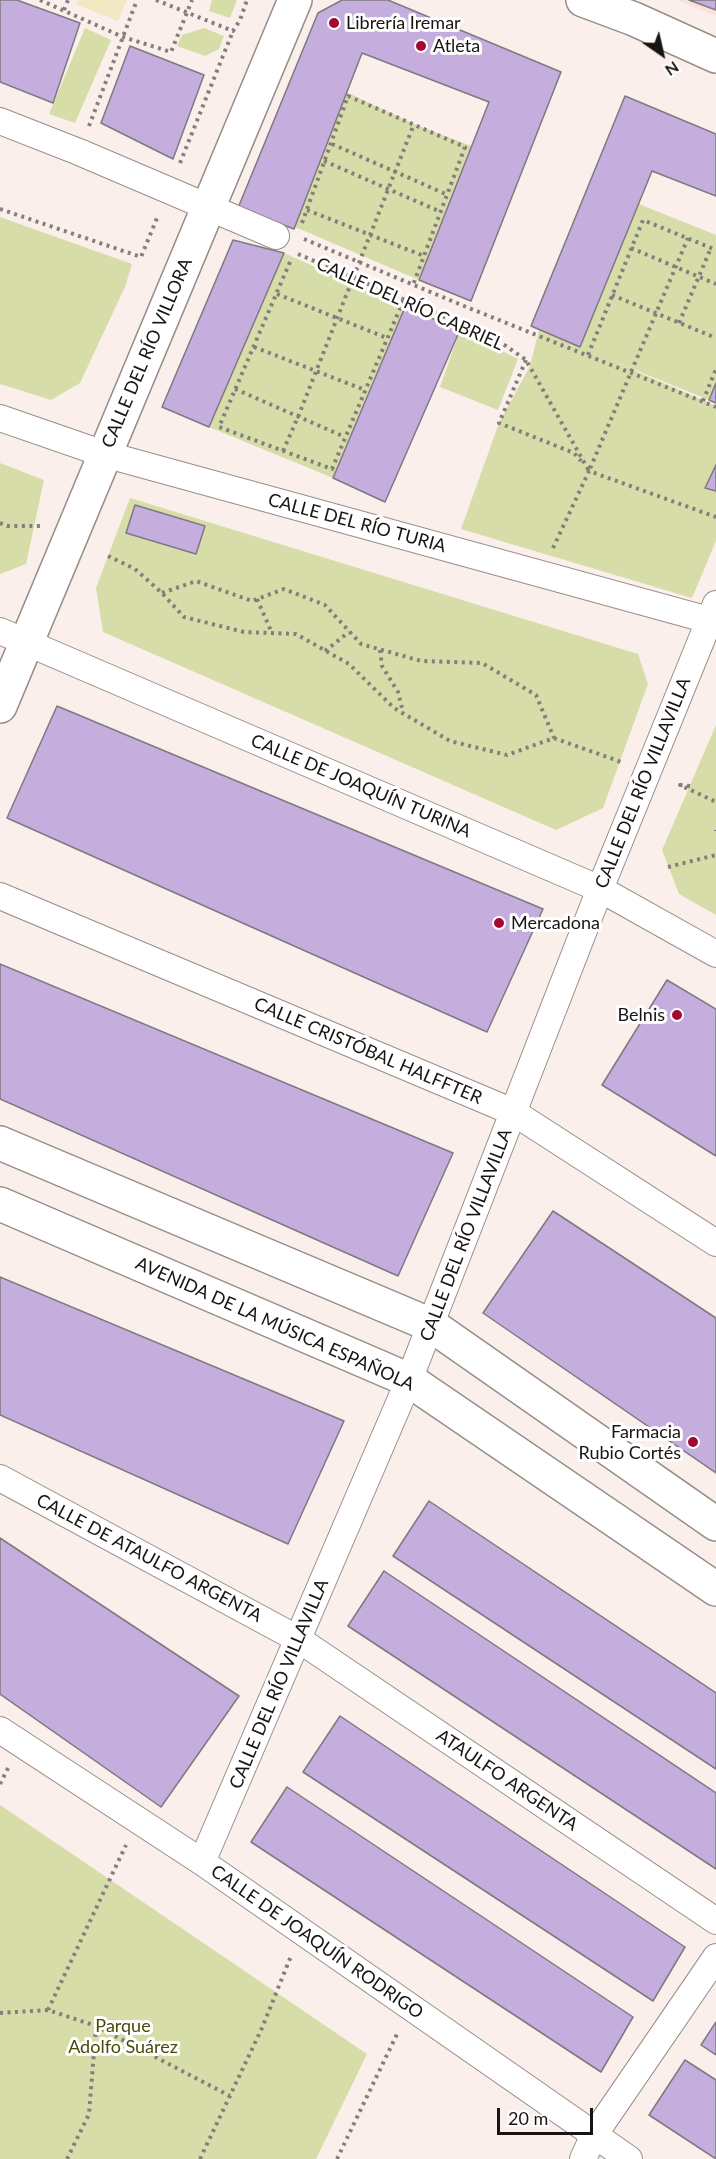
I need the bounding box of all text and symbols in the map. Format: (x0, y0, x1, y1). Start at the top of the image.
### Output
place label: Librería Iremar (346, 12, 461, 34)
marker: Librería Iremar (327, 16, 341, 30)
north arrow (632, 24, 692, 84)
place label: Atleta (433, 35, 480, 57)
marker: Atleta (414, 39, 428, 53)
text: N (662, 58, 683, 81)
street label: CALLE DEL RÍO CABRIEL (313, 253, 507, 355)
street label: CALLE DEL RÍO VILLORA (97, 255, 197, 451)
street label: CALLE DEL RÍO TURIA (266, 489, 448, 557)
street label: CALLE DEL RÍO VILLAVILLA (591, 674, 695, 892)
street label: CALLE DE JOAQUÍN TURINA (248, 730, 474, 842)
place label: Mercadona (511, 912, 600, 934)
marker: Mercadona (492, 916, 506, 930)
street label: CALLE CRISTÓBAL HALFFTER (251, 993, 485, 1109)
place label: Belnis (618, 1004, 665, 1026)
marker: Belnis (670, 1008, 684, 1022)
street label: CALLE DEL RÍO VILLAVILLA (415, 1126, 517, 1344)
street label: AVENIDA DE LA MÚSICA ESPAÑOLA (132, 1253, 418, 1395)
place label: Farmacia Rubio Cortés (579, 1421, 681, 1464)
marker: Farmacia Rubio Cortés (686, 1435, 700, 1449)
street label: CALLE DE ATAULFO ARGENTA (33, 1489, 265, 1627)
street label: CALLE DEL RÍO VILLAVILLA (225, 1576, 333, 1792)
street label: ATAULFO ARGENTA (432, 1725, 582, 1835)
street label: CALLE DE JOAQUÍN RODRIGO (207, 1860, 427, 2024)
park label: Parque Adolfo Suárez (68, 2015, 178, 2058)
scale bar (500, 2096, 596, 2134)
text: 20 m (508, 2107, 548, 2129)

